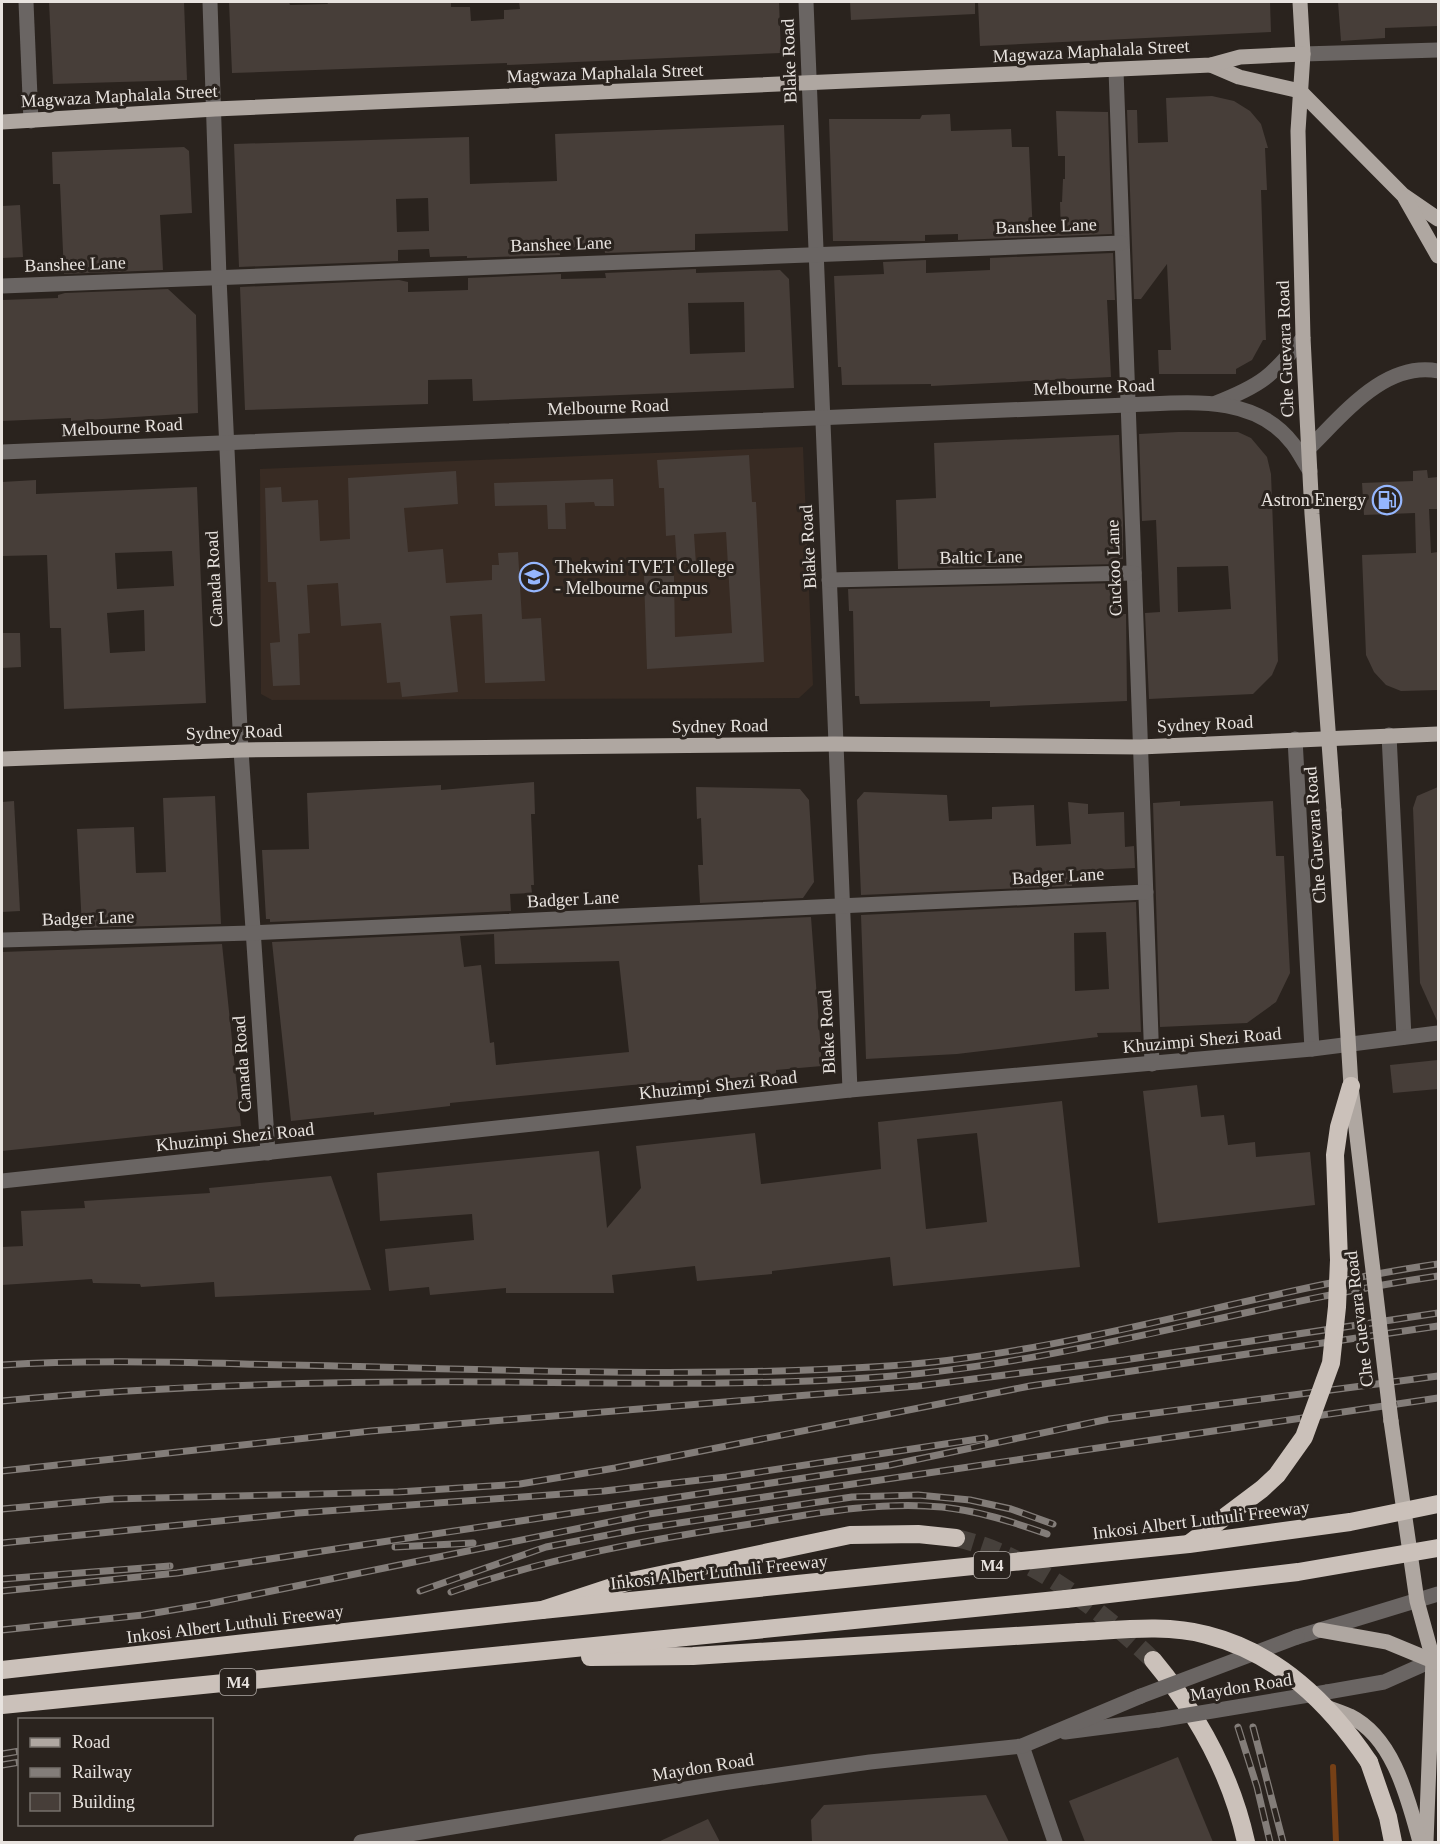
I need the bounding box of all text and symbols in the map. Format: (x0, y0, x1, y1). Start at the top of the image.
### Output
street label: Blake Road (778, 18, 800, 104)
street label: Magwaza Maphalala Street (992, 36, 1190, 66)
street label: Magwaza Maphalala Street (506, 60, 704, 86)
street label: Magwaza Maphalala Street (20, 81, 218, 111)
street label: Banshee Lane (995, 214, 1097, 238)
street label: Banshee Lane (510, 232, 612, 256)
street label: Banshee Lane (24, 252, 126, 276)
street label: Che Guevara Road (1273, 280, 1297, 418)
street label: Melbourne Road (1033, 375, 1155, 399)
street label: Melbourne Road (547, 395, 669, 419)
street label: Melbourne Road (61, 414, 183, 440)
fuel station icon: Astron Energy (1371, 484, 1403, 516)
place label: Astron Energy (1261, 490, 1366, 510)
street label: Blake Road (796, 504, 820, 590)
street label: Cuckoo Lane (1102, 519, 1126, 617)
street label: Canada Road (201, 530, 227, 628)
street label: Baltic Lane (939, 546, 1023, 568)
place label: Thekwini TVET College - Melbourne Campus (555, 557, 734, 598)
school or university icon: Thekwini TVET College - Melbourne Campus (518, 561, 550, 593)
street label: Sydney Road (1156, 711, 1254, 737)
street label: Sydney Road (672, 715, 768, 737)
street label: Sydney Road (185, 720, 283, 744)
street label: Che Guevara Road (1300, 766, 1330, 904)
street label: Badger Lane (1011, 864, 1105, 888)
street label: Badger Lane (526, 887, 620, 911)
street label: Badger Lane (41, 906, 135, 930)
street label: Blake Road (815, 989, 839, 1075)
street label: Canada Road (229, 1015, 255, 1113)
street label: Khuzimpi Shezi Road (1122, 1023, 1282, 1057)
street label: Khuzimpi Shezi Road (638, 1067, 798, 1103)
street label: Khuzimpi Shezi Road (155, 1119, 315, 1155)
street label: Che Guevara Road (1341, 1250, 1377, 1388)
street label: Inkosi Albert Luthuli Freeway (1091, 1497, 1311, 1543)
street label: Inkosi Albert Luthuli Freeway (609, 1551, 829, 1593)
road number: M4 (974, 1552, 1010, 1578)
street label: Inkosi Albert Luthuli Freeway (125, 1601, 345, 1647)
road number: M4 (220, 1669, 256, 1695)
street label: Maydon Road (1189, 1669, 1293, 1705)
legend (18, 1718, 213, 1826)
text: Road (72, 1732, 110, 1752)
street label: Maydon Road (651, 1749, 755, 1785)
text: Railway (72, 1762, 132, 1782)
text: Building (72, 1792, 135, 1812)

